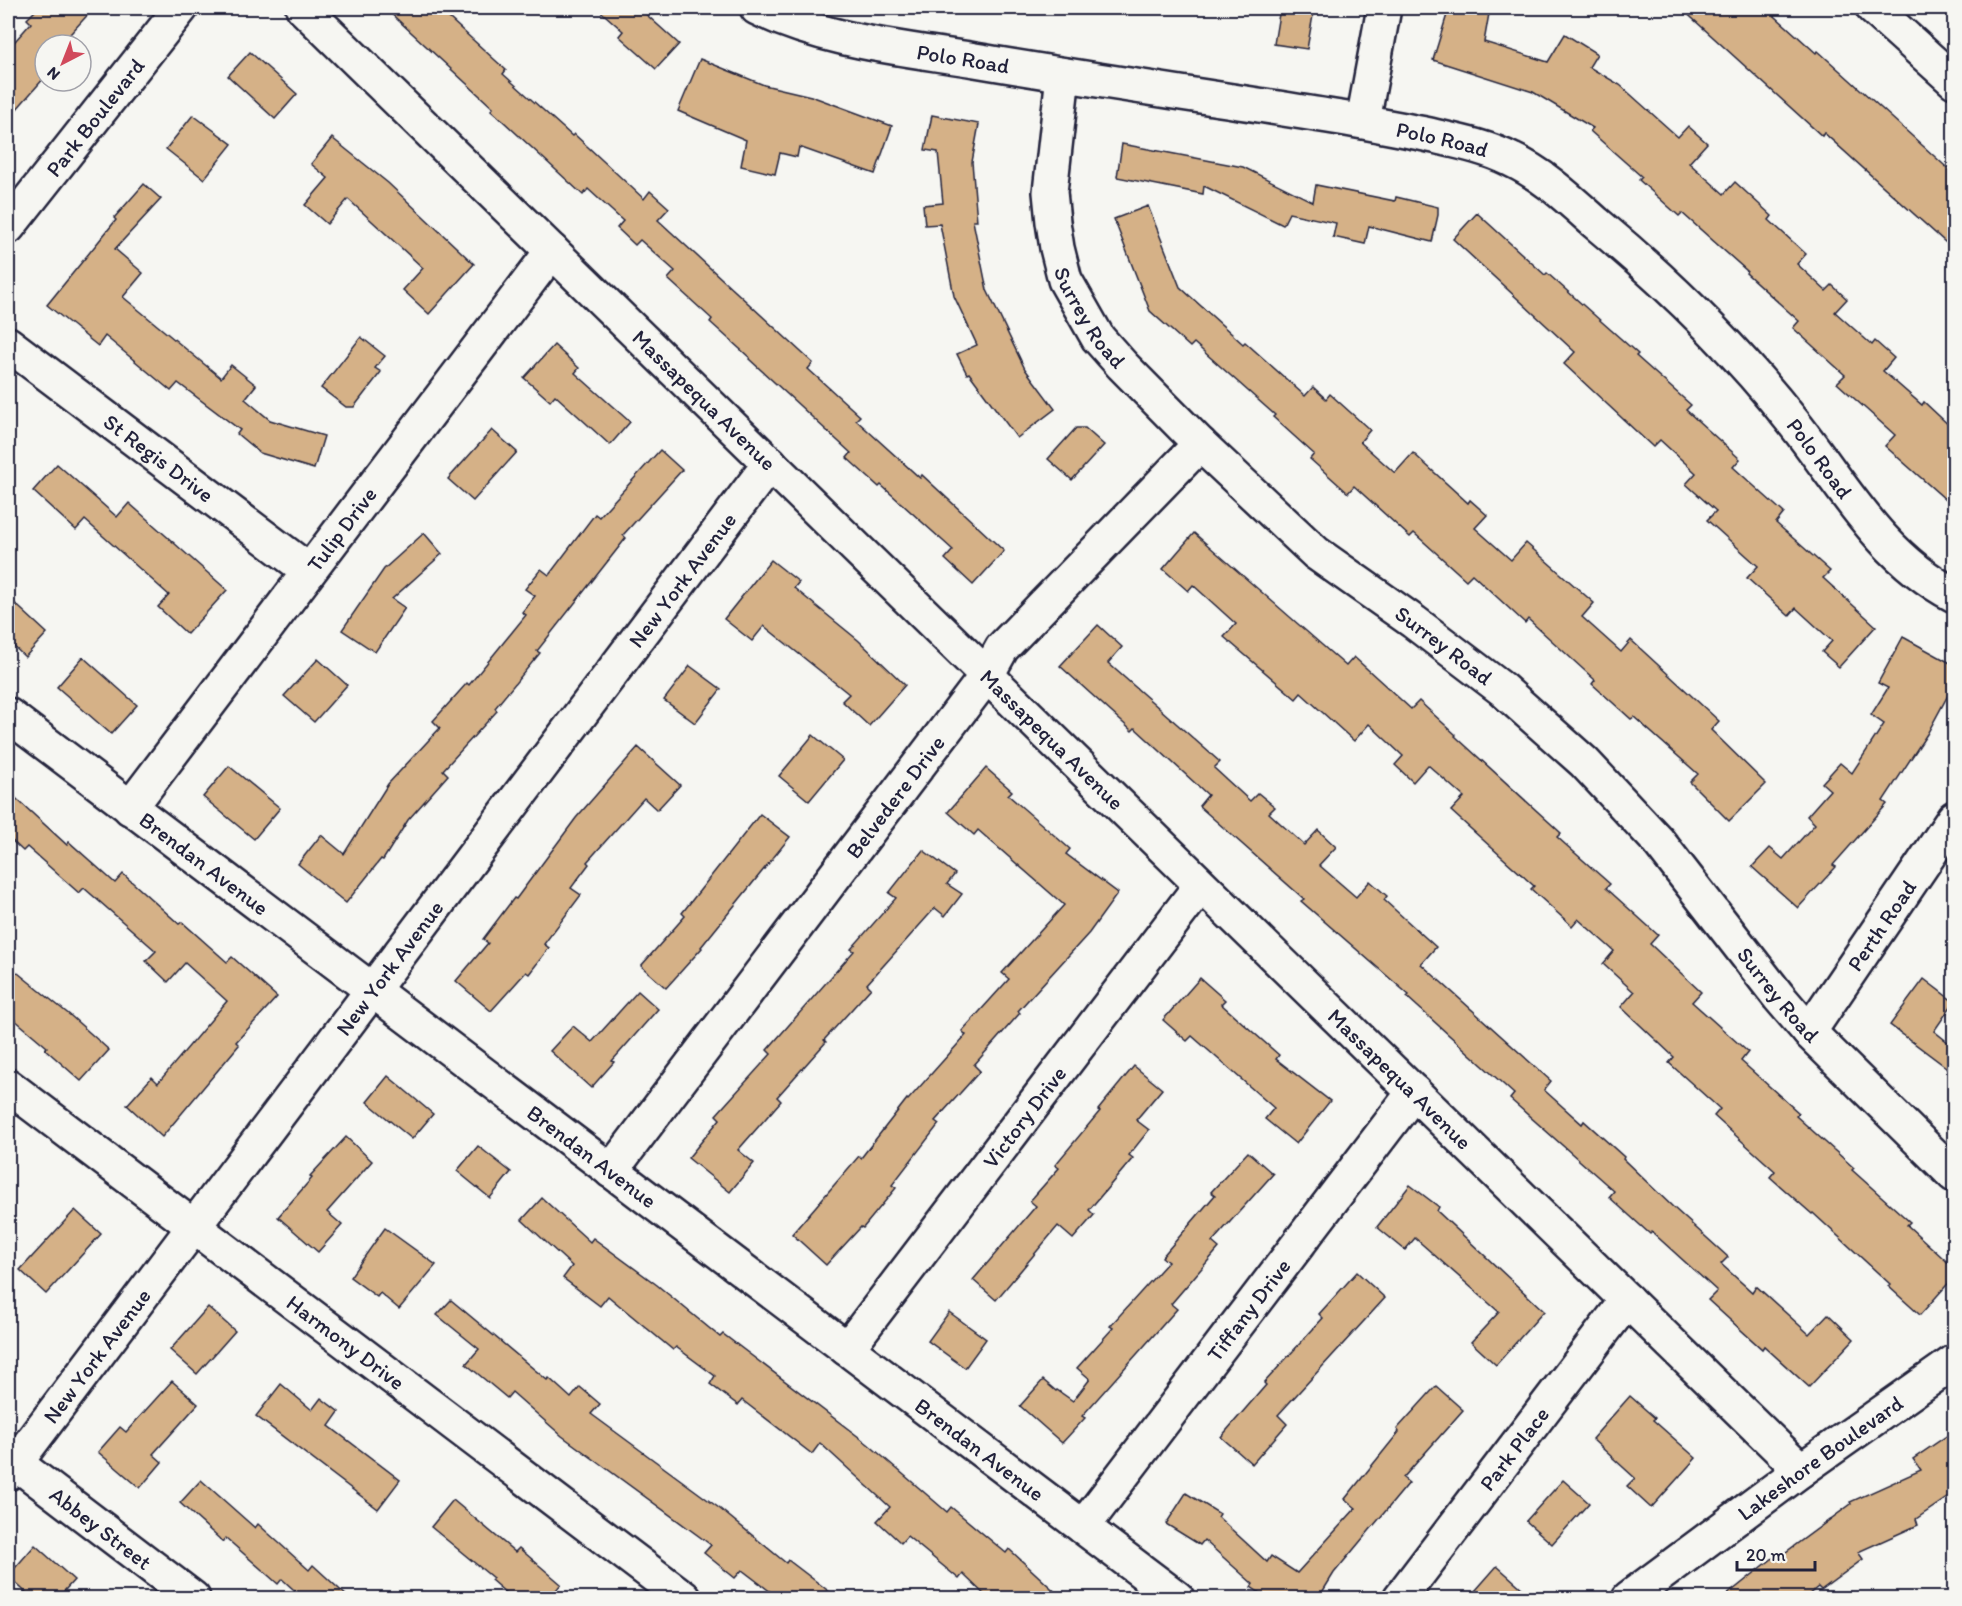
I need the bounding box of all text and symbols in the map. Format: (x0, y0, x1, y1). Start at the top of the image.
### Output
north arrow (33, 33, 93, 93)
street label: Polo Road (915, 38, 1012, 80)
street label: Park Boulevard (40, 53, 150, 182)
text: N (43, 63, 64, 84)
street label: Polo Road (1394, 116, 1492, 163)
street label: Surrey Road (1048, 264, 1132, 374)
street label: Massapequa Avenue (626, 324, 782, 476)
street label: St Regis Drive (98, 408, 219, 508)
street label: Polo Road (1781, 413, 1858, 504)
street label: Tulip Drive (301, 481, 383, 577)
street label: New York Avenue (623, 507, 742, 653)
street label: Surrey Road (1390, 600, 1498, 691)
street label: Massapequa Avenue (974, 663, 1130, 816)
street label: Belvedere Drive (840, 730, 951, 864)
street label: Brendan Avenue (134, 806, 274, 921)
street label: Perth Road (1841, 875, 1922, 976)
street label: New York Avenue (330, 895, 449, 1041)
street label: Surrey Road (1731, 942, 1825, 1049)
street label: Massapequa Avenue (1322, 1003, 1477, 1155)
street label: Victory Drive (977, 1061, 1072, 1174)
street label: Brendan Avenue (522, 1099, 662, 1214)
street label: Tiffany Drive (1201, 1253, 1296, 1367)
street label: New York Avenue (37, 1283, 157, 1429)
street label: Harmony Drive (281, 1289, 410, 1396)
street label: Lakeshore Boulevard (1732, 1389, 1908, 1527)
street label: Brendan Avenue (909, 1392, 1050, 1507)
street label: Park Place (1474, 1401, 1555, 1496)
street label: Abbey Street (44, 1481, 157, 1576)
scale bar (1737, 1534, 1815, 1572)
text: 20 m (1746, 1544, 1786, 1566)

